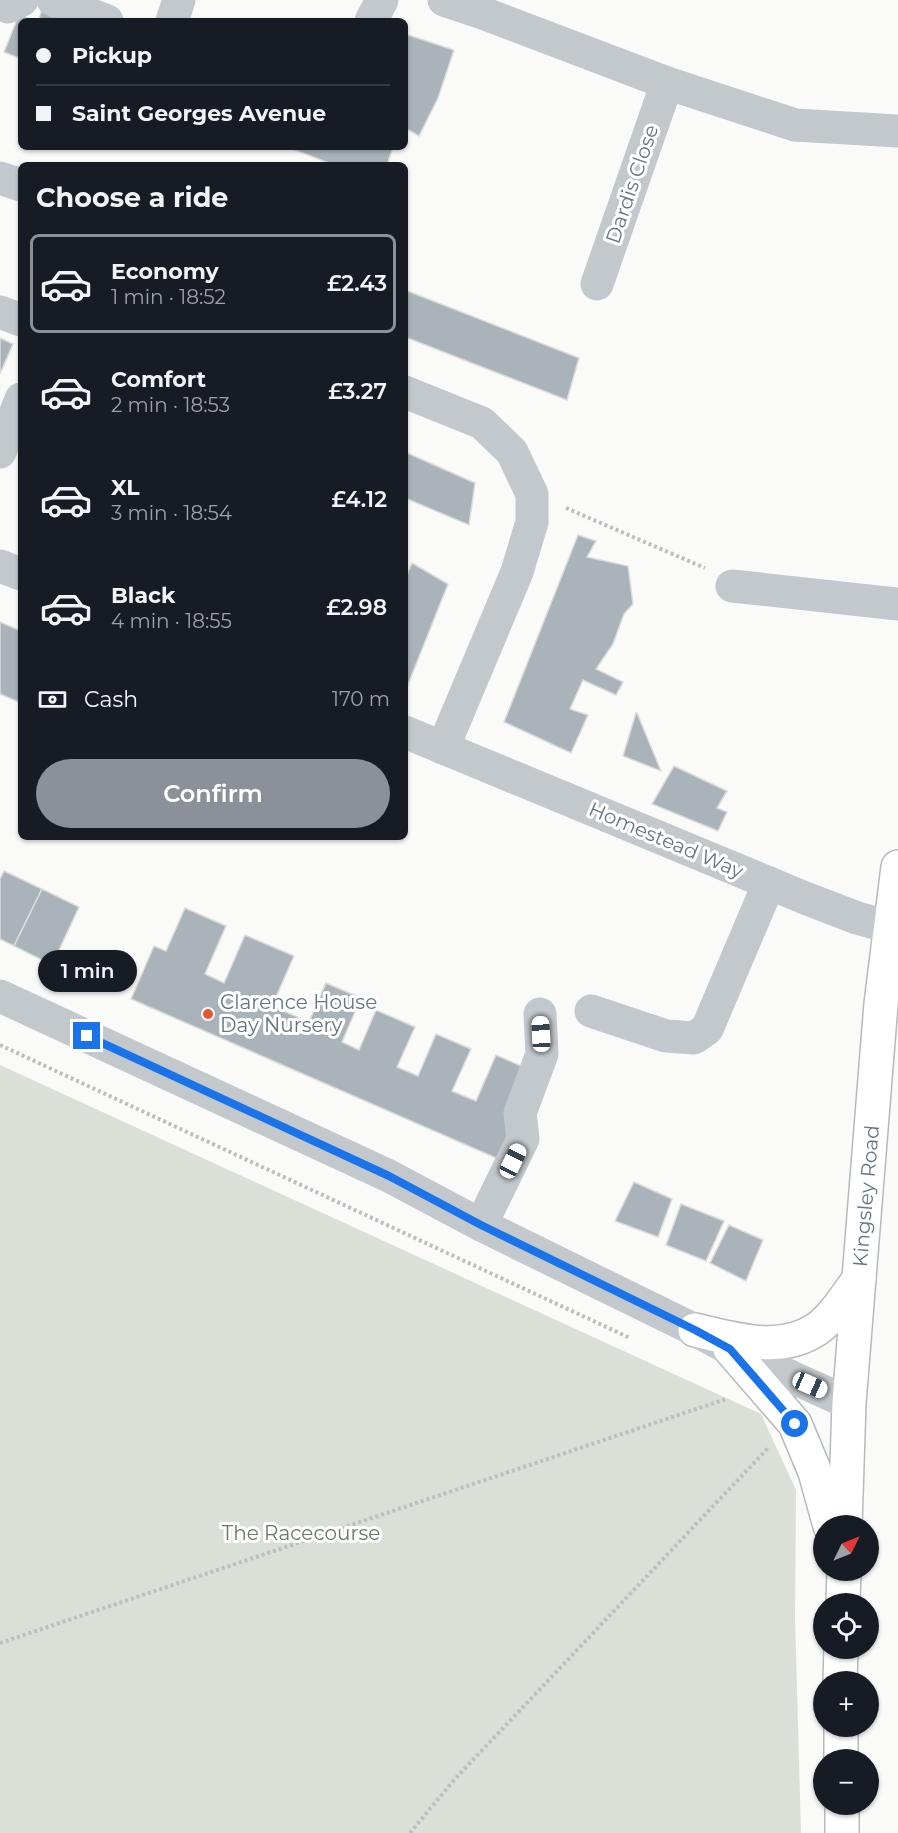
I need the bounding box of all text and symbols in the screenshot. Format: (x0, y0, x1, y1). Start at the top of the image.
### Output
text: Pickup (72, 42, 152, 69)
text: Saint Georges Avenue (72, 100, 326, 127)
street label: Dardis Close (600, 121, 664, 247)
text: Choose a ride (36, 181, 228, 214)
icon: car (39, 257, 93, 311)
text: Economy (111, 258, 219, 285)
text: £2.43 (327, 270, 387, 297)
text: 1 min · 18:52 (111, 285, 226, 309)
icon: car (39, 365, 93, 419)
text: Comfort (111, 366, 206, 393)
text: £3.27 (328, 378, 387, 405)
text: 2 min · 18:53 (111, 393, 230, 417)
icon: car (39, 473, 93, 527)
text: XL (111, 474, 140, 501)
text: £4.12 (332, 486, 387, 513)
text: 3 min · 18:54 (111, 501, 232, 525)
icon: car (39, 581, 93, 635)
text: Black (111, 582, 175, 609)
text: £2.98 (326, 594, 387, 621)
text: 4 min · 18:55 (111, 609, 232, 633)
icon: cash (36, 683, 69, 716)
text: Cash (84, 686, 138, 713)
text: 170 m (332, 687, 390, 711)
button: Confirm (36, 759, 390, 828)
street label: Homestead Way (585, 797, 747, 883)
callout: 1 min (38, 949, 136, 991)
text: 1 min (61, 959, 114, 983)
place label: Clarence House Day Nursery (220, 990, 377, 1037)
marker: Clarence House Day Nursery (201, 1007, 215, 1021)
car (531, 1016, 551, 1052)
route end (73, 1022, 100, 1049)
street label: Kingsley Road (848, 1124, 884, 1268)
car (497, 1141, 529, 1181)
car (790, 1369, 830, 1401)
route start (781, 1410, 808, 1437)
north arrow (813, 1515, 879, 1581)
map controls (813, 1515, 879, 1815)
park label: The Racecourse (222, 1521, 380, 1545)
button: locate (813, 1593, 879, 1659)
button: + (813, 1671, 879, 1737)
button: − (813, 1749, 879, 1815)

